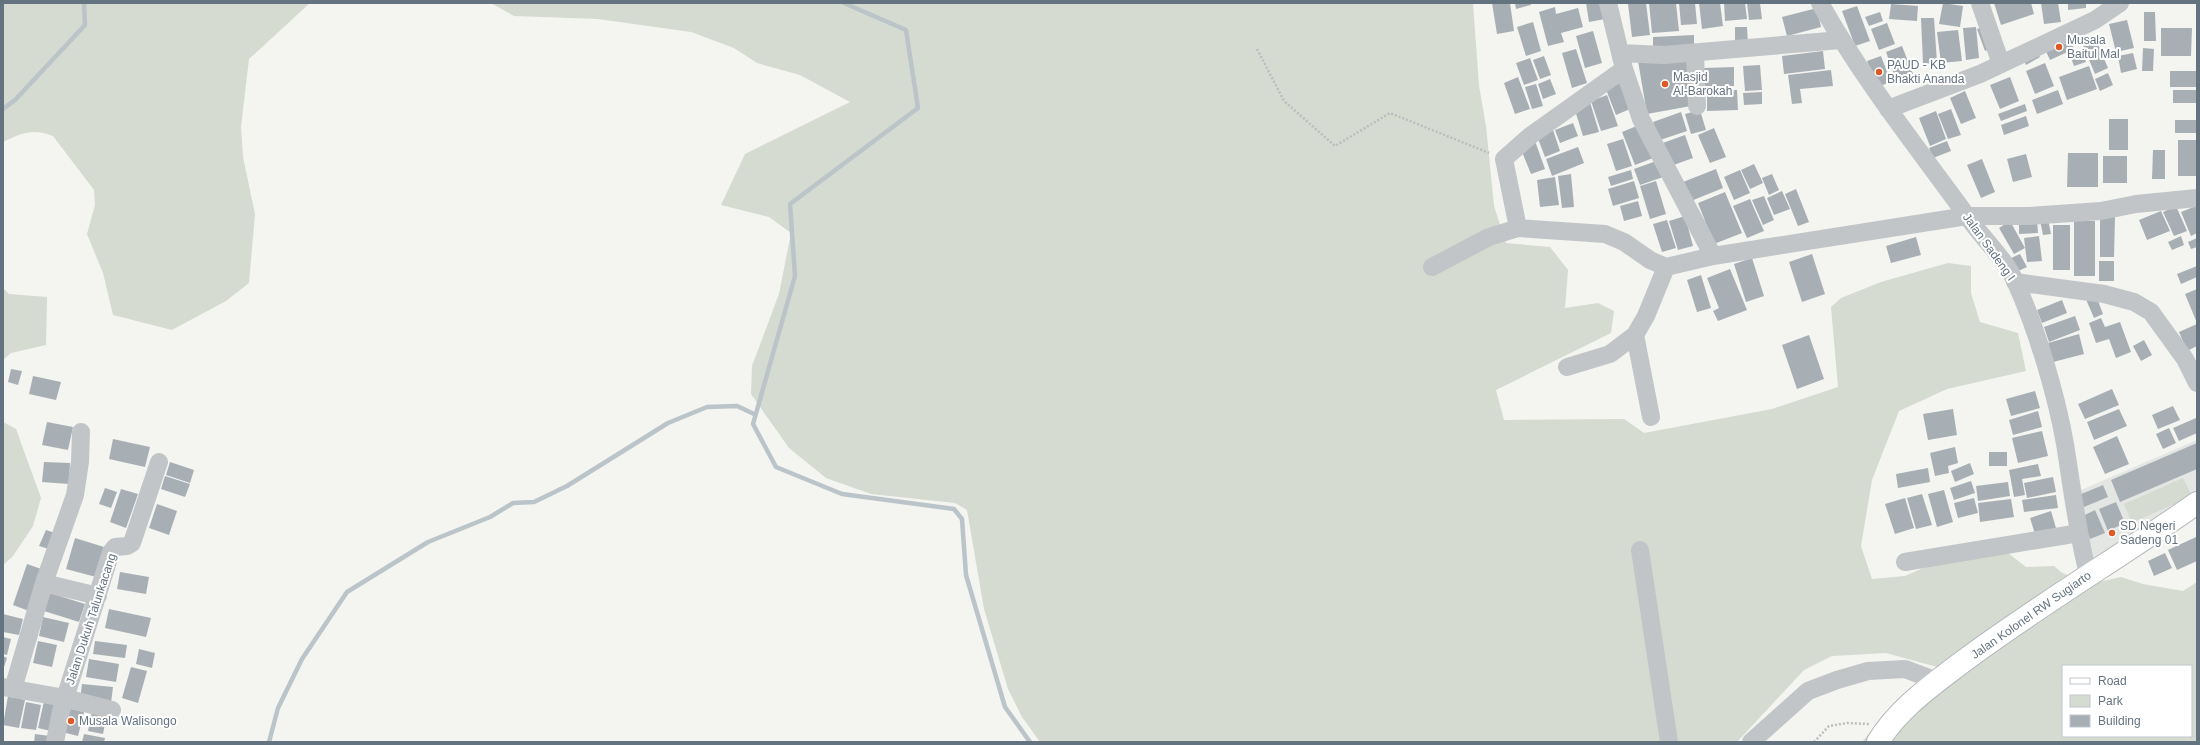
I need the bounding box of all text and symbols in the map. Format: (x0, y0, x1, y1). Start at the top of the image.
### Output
place label: Musala Baitul Mal (2067, 33, 2120, 61)
marker: Musala Baitul Mal (2054, 42, 2064, 52)
place label: PAUD - KB Bhakti Ananda (1887, 58, 1965, 86)
marker: PAUD - KB Bhakti Ananda (1874, 67, 1884, 77)
place label: Masjid Al-Barokah (1673, 70, 1732, 98)
marker: Masjid Al-Barokah (1660, 79, 1670, 89)
street label: Jalan Sadeng I (1960, 210, 2018, 284)
place label: SD Negeri Sadeng 01 (2120, 519, 2178, 547)
marker: SD Negeri Sadeng 01 (2107, 528, 2117, 538)
street label: Jalan Dukuh Talunkacang (63, 552, 119, 686)
street label: Jalan Kolonel RW Sugiarto (1968, 568, 2094, 662)
legend (2062, 665, 2192, 737)
text: Road (2098, 674, 2127, 688)
text: Park (2098, 694, 2124, 708)
place label: Musala Walisongo (79, 714, 177, 728)
text: Building (2098, 714, 2141, 728)
marker: Musala Walisongo (66, 716, 76, 726)

